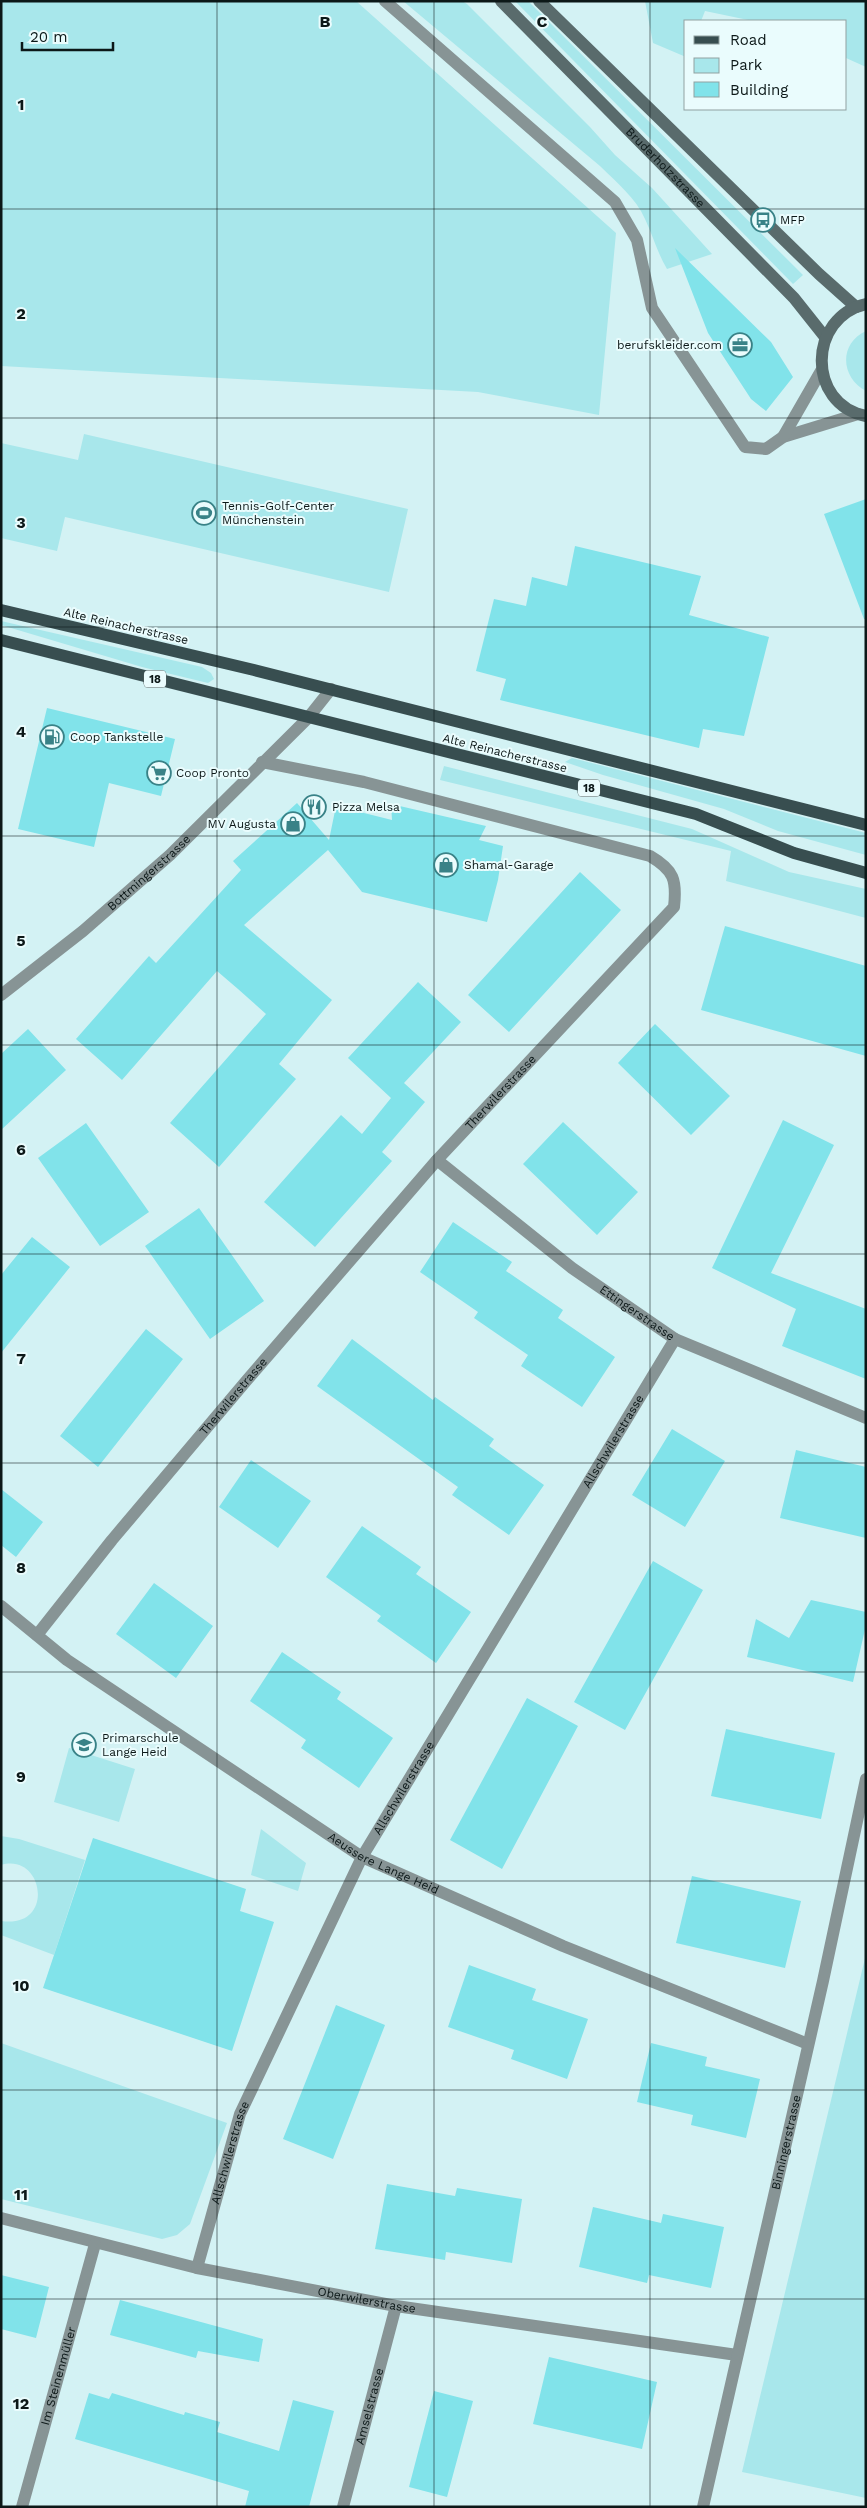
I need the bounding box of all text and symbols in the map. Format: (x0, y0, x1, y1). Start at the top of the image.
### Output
text: B (320, 12, 331, 31)
text: C (537, 12, 548, 31)
scale bar (22, 20, 114, 52)
legend (684, 20, 847, 110)
text: 20 m (30, 28, 68, 46)
text: Road (730, 31, 767, 49)
text: Park (730, 56, 763, 74)
text: Building (730, 81, 788, 99)
text: 1 (18, 95, 24, 114)
street label: Bruderholzstrasse (623, 125, 708, 211)
bus stop icon: MFP (750, 207, 776, 233)
place label: MFP (780, 213, 805, 227)
text: 2 (16, 304, 26, 323)
office icon: berufskleider.com (727, 332, 753, 358)
place label: berufskleider.com (617, 338, 722, 352)
place label: Tennis-Golf-Center Münchenstein (222, 499, 334, 527)
sports icon: Tennis-Golf-Center Münchenstein (191, 500, 217, 526)
text: 3 (16, 513, 26, 532)
street label: Alte Reinacherstrasse (62, 605, 190, 647)
road number: 18 (144, 671, 166, 688)
text: 4 (16, 722, 26, 741)
fuel station icon: Coop Tankstelle (39, 724, 65, 750)
place label: Coop Tankstelle (70, 730, 163, 744)
street label: Alte Reinacherstrasse (441, 731, 569, 775)
supermarket icon: Coop Pronto (146, 760, 172, 786)
place label: Coop Pronto (176, 766, 249, 780)
road number: 18 (578, 780, 600, 796)
restaurant icon: Pizza Melsa (301, 794, 327, 820)
place label: Pizza Melsa (332, 800, 400, 814)
shop icon: MV Augusta (280, 811, 306, 837)
place label: MV Augusta (208, 817, 276, 831)
street label: Bottmingerstrasse (104, 832, 193, 914)
shop icon: Shamal-Garage (433, 852, 459, 878)
place label: Shamal-Garage (464, 858, 554, 872)
text: 5 (16, 931, 26, 950)
street label: Therwilerstrasse (462, 1052, 539, 1132)
text: 6 (16, 1140, 26, 1159)
street label: Ettingerstrasse (597, 1282, 677, 1344)
text: 7 (16, 1349, 26, 1368)
street label: Therwilerstrasse (196, 1355, 270, 1438)
street label: Allschwilerstrasse (580, 1392, 647, 1491)
text: 8 (16, 1558, 26, 1577)
place label: Primarschule Lange Heid (102, 1731, 179, 1759)
school or university icon: Primarschule Lange Heid (71, 1732, 97, 1758)
street label: Allschwilerstrasse (370, 1739, 437, 1837)
text: 9 (16, 1767, 26, 1786)
street label: Aeussere Lange Heid (325, 1829, 441, 1897)
text: 10 (12, 1976, 30, 1995)
street label: Binningerstrasse (769, 2093, 804, 2191)
street label: Allschwilerstrasse (208, 2099, 252, 2206)
text: 11 (14, 2185, 28, 2204)
street label: Oberwilerstrasse (317, 2284, 417, 2316)
street label: Im Steinenmüller (38, 2325, 79, 2427)
street label: Amselstrasse (353, 2366, 386, 2446)
text: 12 (13, 2394, 29, 2413)

